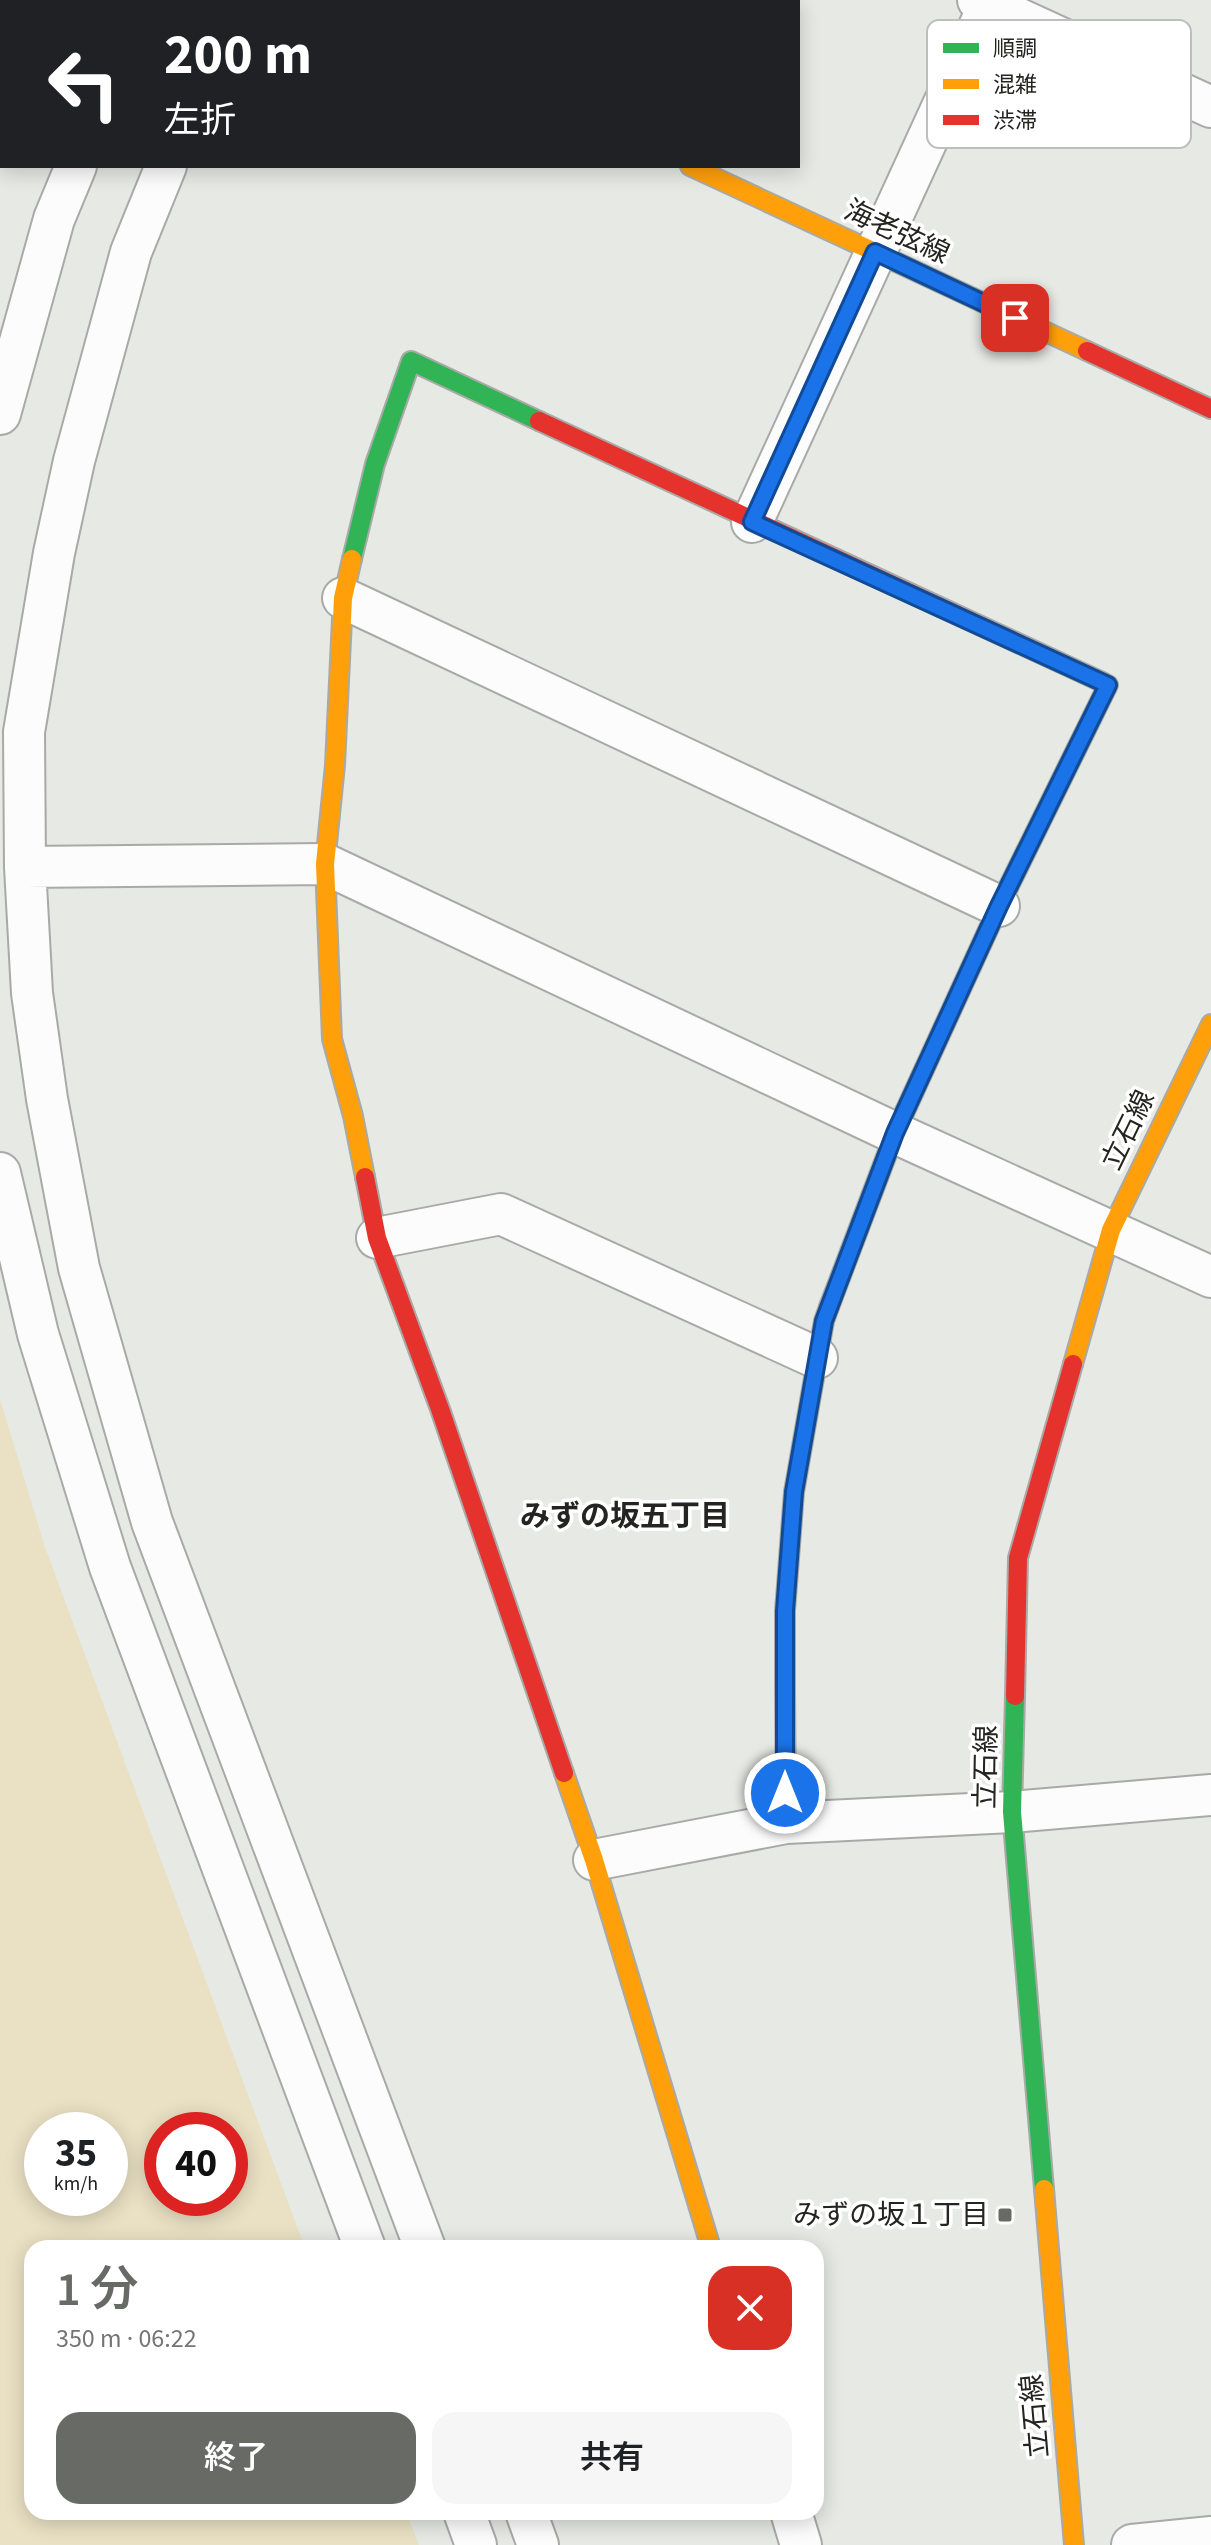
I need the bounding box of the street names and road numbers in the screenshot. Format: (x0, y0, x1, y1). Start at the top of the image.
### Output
street label: 海老弦線 (838, 190, 956, 274)
street label: 立石線 (1092, 1083, 1164, 1177)
street label: 立石線 (965, 1725, 1007, 1809)
street label: 立石線 (1011, 2372, 1059, 2460)

